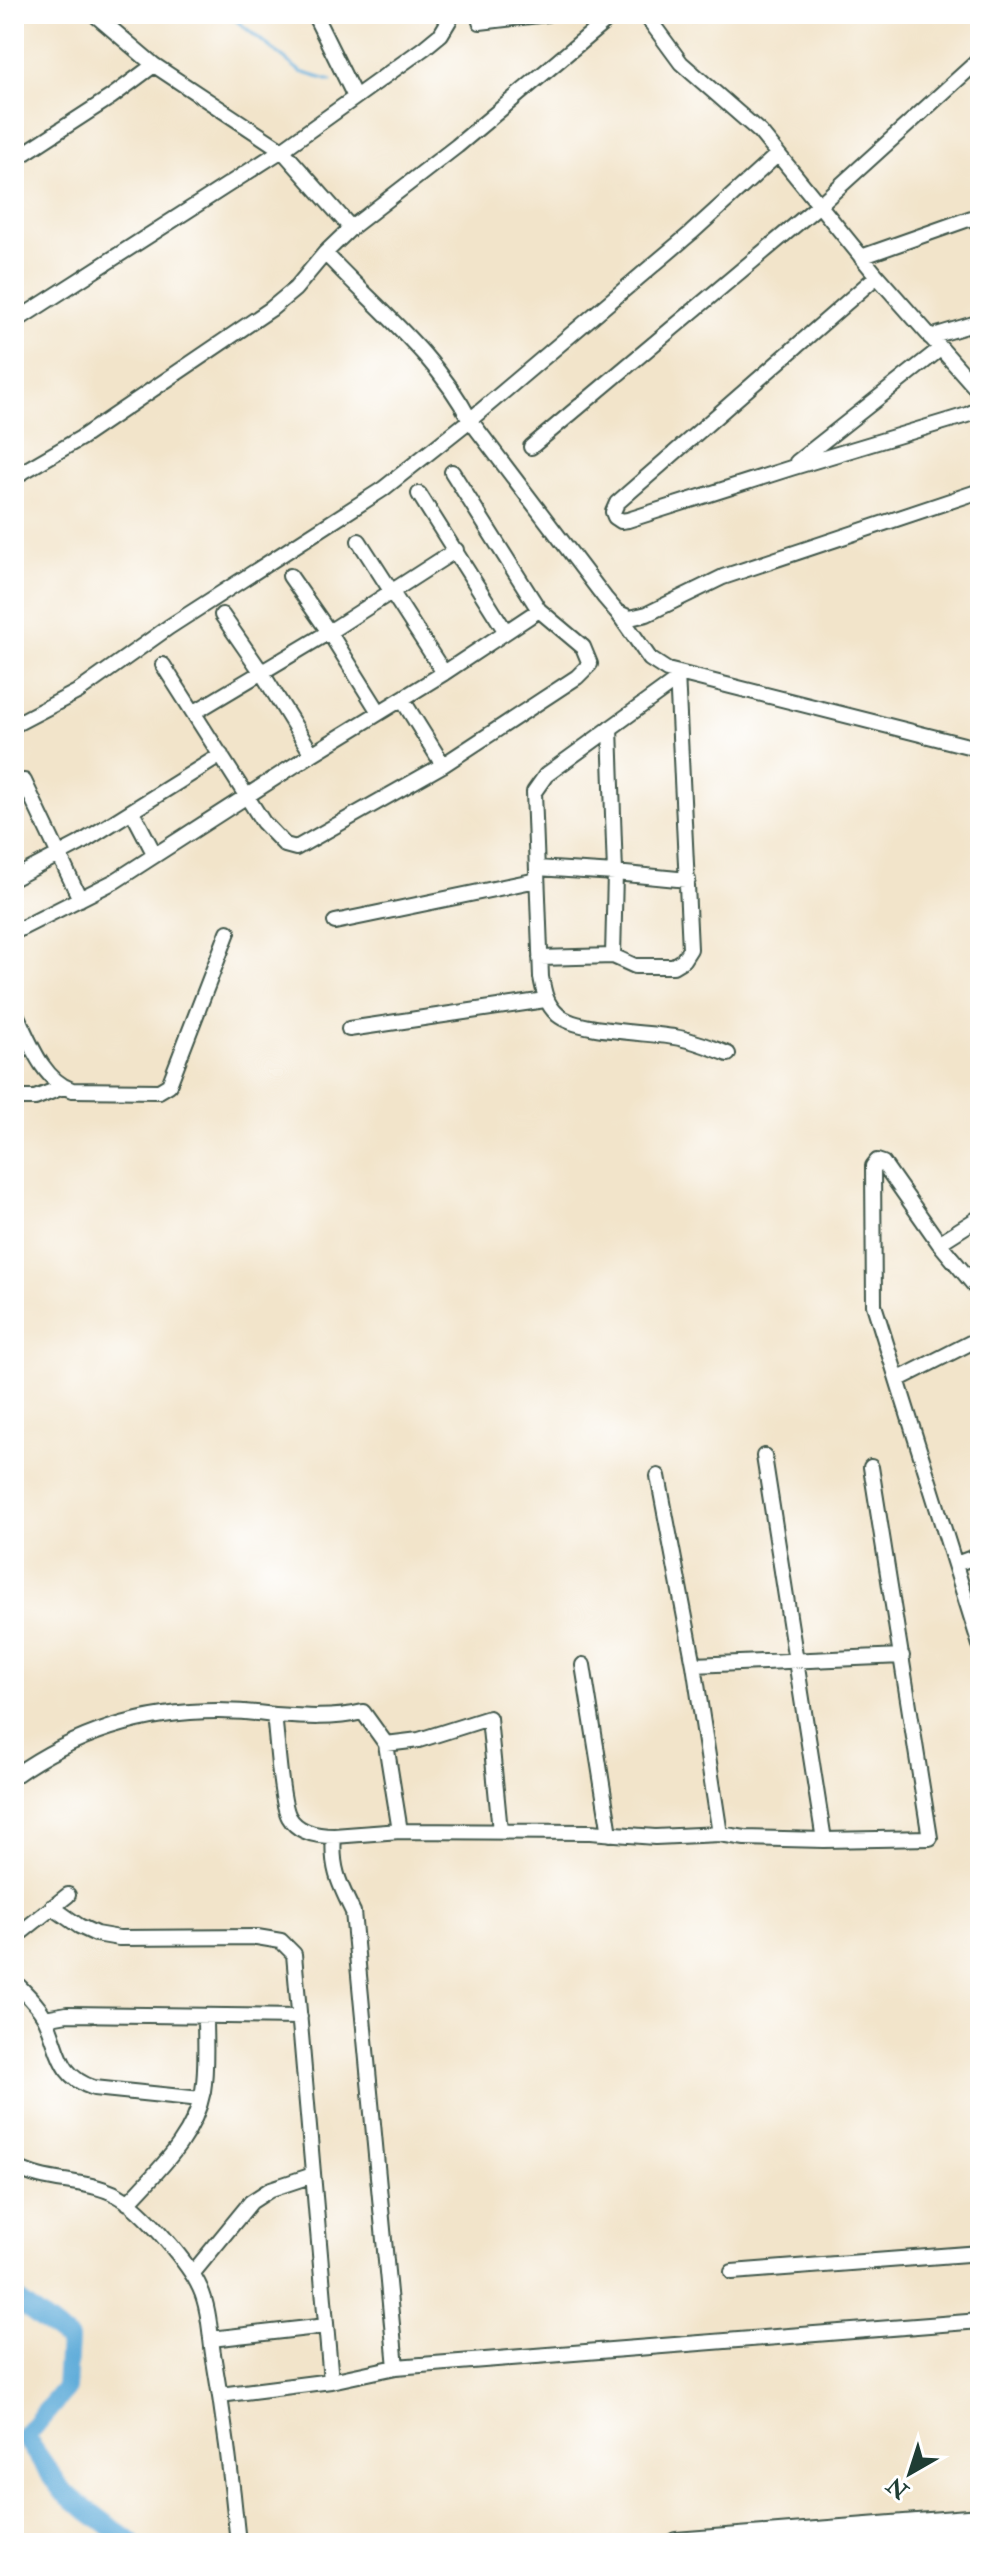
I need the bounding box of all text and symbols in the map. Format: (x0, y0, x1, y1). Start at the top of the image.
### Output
north arrow (870, 2433, 950, 2513)
text: N (881, 2470, 915, 2505)

